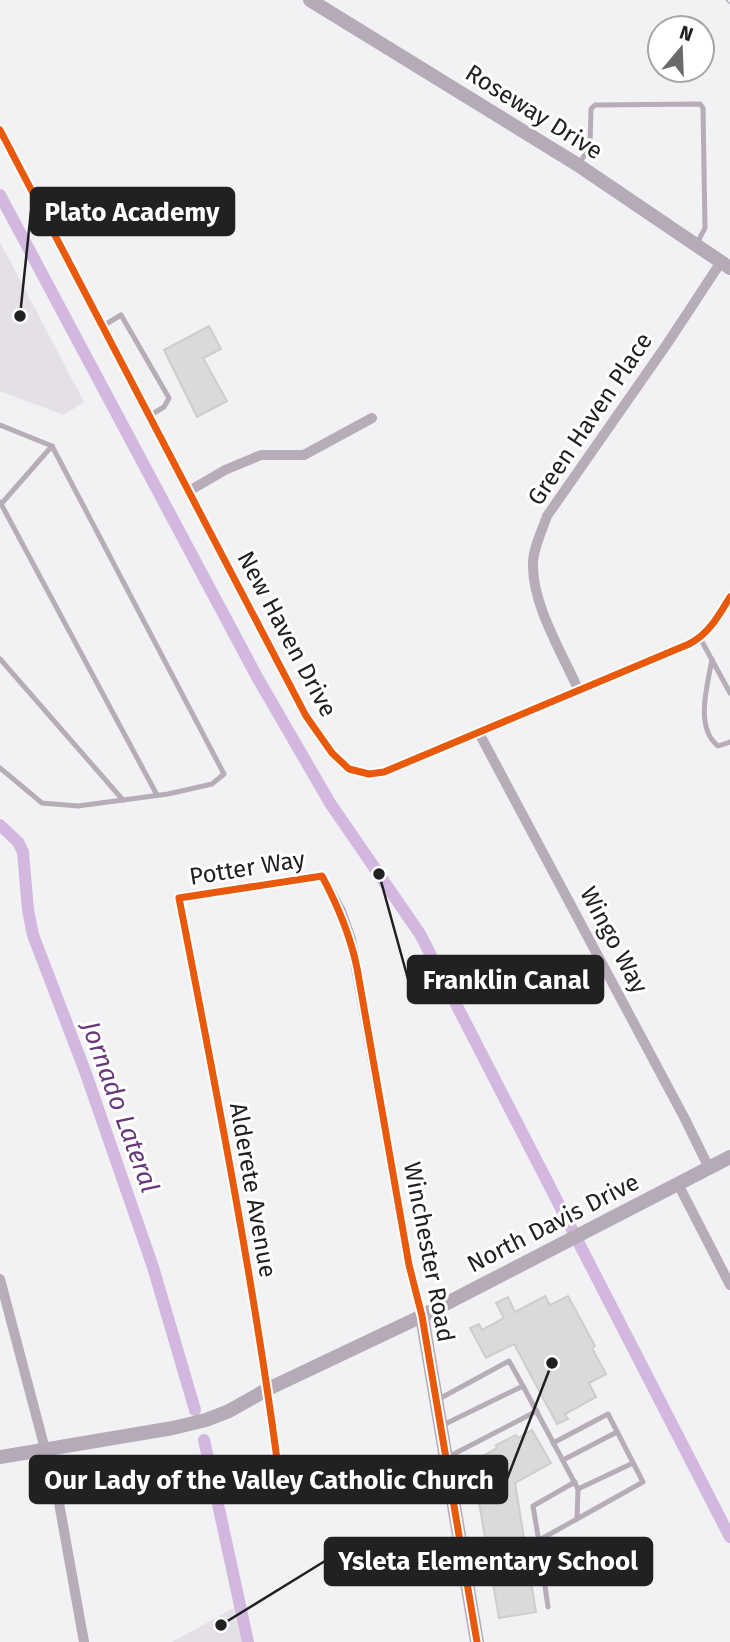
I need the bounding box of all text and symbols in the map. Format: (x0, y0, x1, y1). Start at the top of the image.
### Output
north arrow (646, 14, 716, 84)
text: N (677, 20, 696, 46)
street label: Roseway Drive (460, 59, 608, 165)
callout: Plato Academy (31, 188, 234, 235)
text: Plato Academy (44, 197, 220, 228)
street label: Green Haven Place (522, 327, 658, 511)
street label: New Haven Drive (232, 546, 342, 722)
street label: Potter Way (187, 845, 307, 891)
street label: Wingo Way (574, 882, 654, 998)
callout: Franklin Canal (408, 956, 603, 1003)
text: Franklin Canal (423, 965, 590, 996)
water label: Jornado Lateral (74, 1015, 165, 1197)
street label: Alderete Avenue (224, 1100, 282, 1280)
street label: Winchester Road (398, 1160, 460, 1344)
street label: North Davis Drive (462, 1168, 644, 1278)
callout: Our Lady of the Valley Catholic Church (30, 1456, 507, 1503)
text: Our Lady of the Valley Catholic Church (44, 1465, 494, 1496)
callout: Ysleta Elementary School (325, 1538, 652, 1585)
text: Ysleta Elementary School (337, 1546, 638, 1577)

